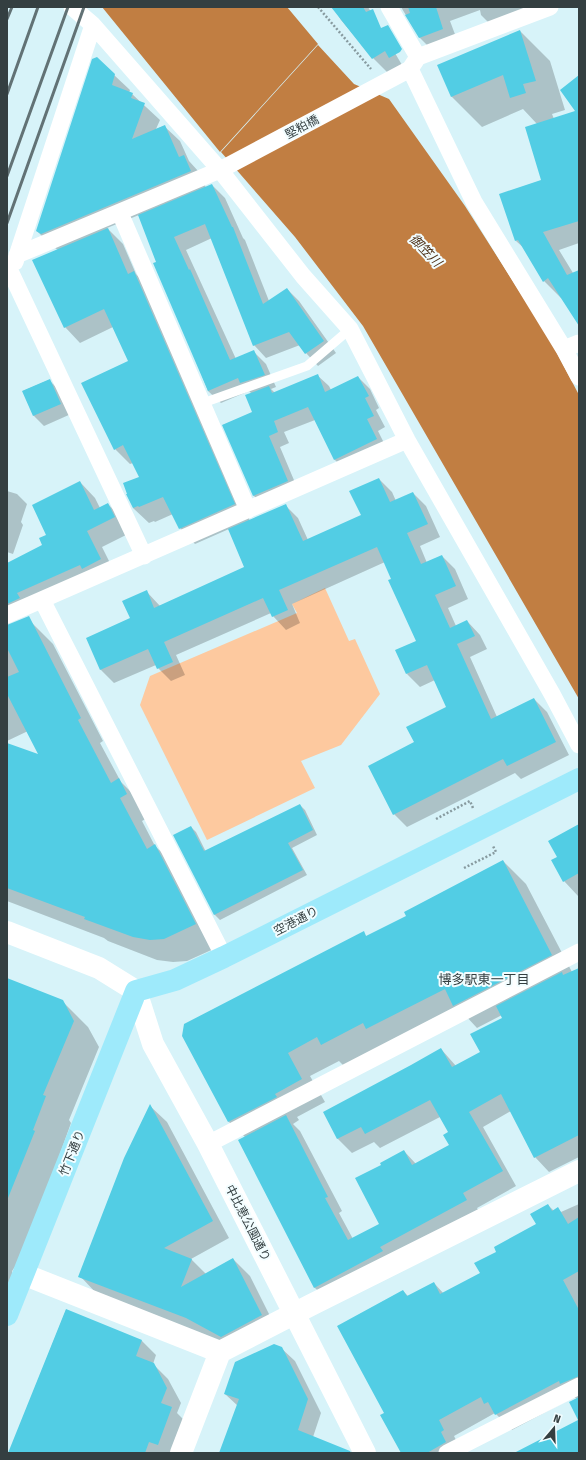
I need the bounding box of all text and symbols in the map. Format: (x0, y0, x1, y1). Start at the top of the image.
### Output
street label: 堅粕橋 (283, 112, 321, 142)
water label: 御笠川 (407, 231, 446, 271)
street label: 空港通り (271, 904, 321, 938)
district label: 博多駅東一丁目 (438, 972, 530, 987)
street label: 竹下通り (57, 1128, 87, 1178)
street label: 中比恵公園通り (223, 1182, 273, 1264)
north arrow (534, 1408, 574, 1448)
text: N (552, 1412, 562, 1426)

